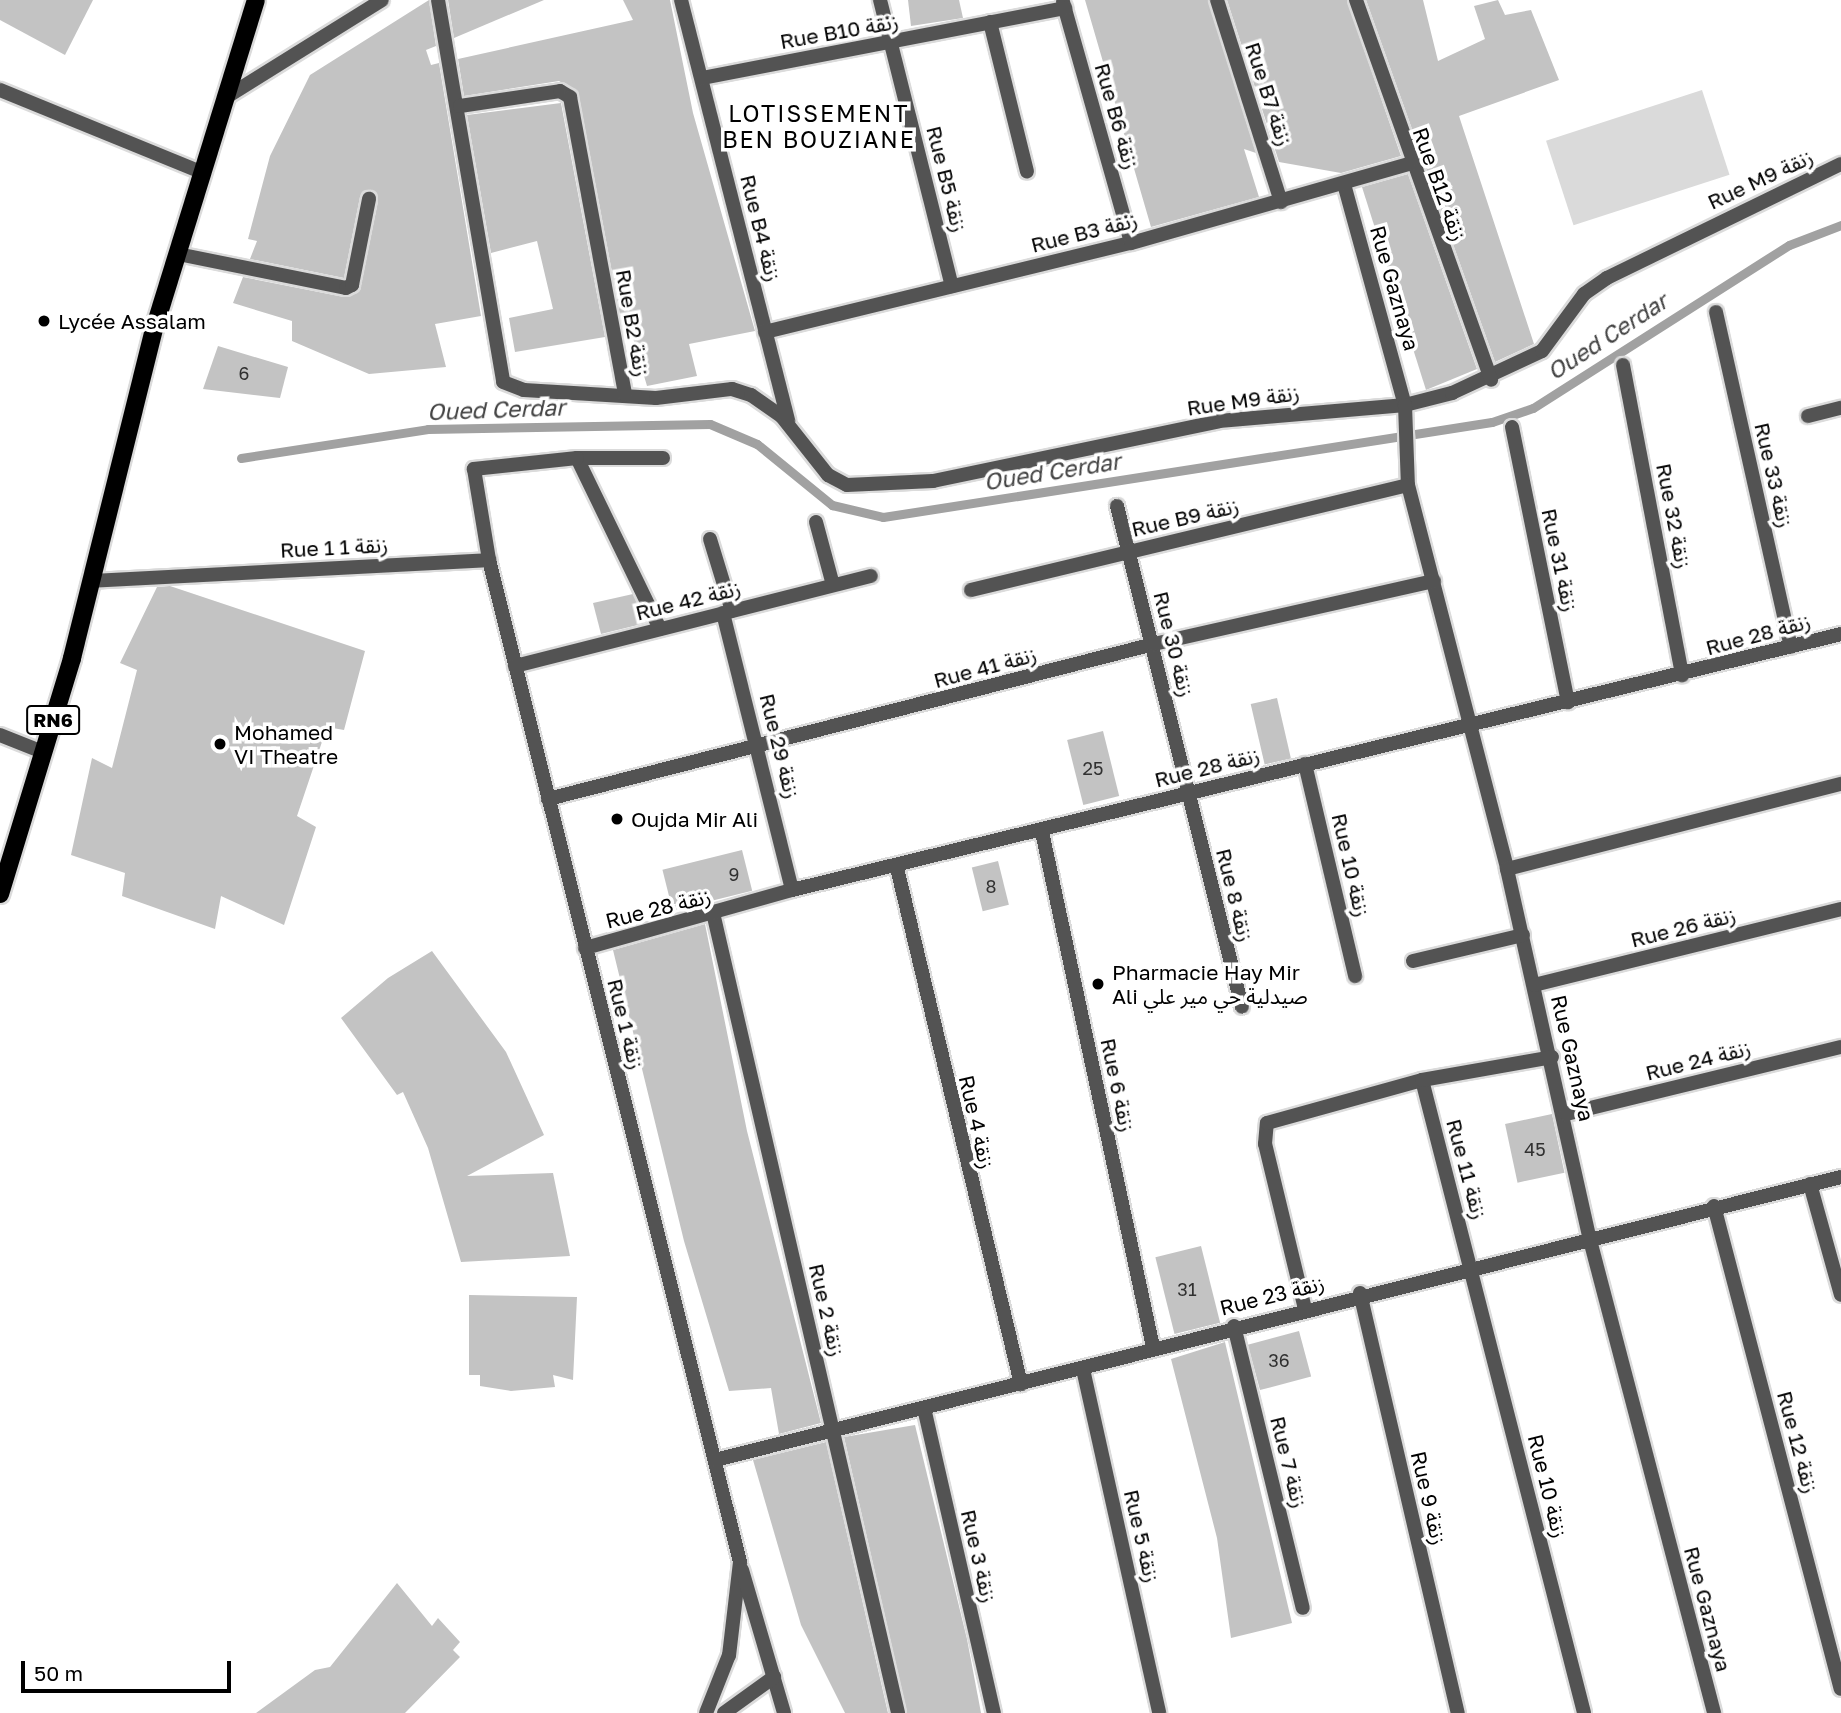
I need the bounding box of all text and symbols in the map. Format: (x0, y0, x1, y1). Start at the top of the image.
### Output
street label: Rue B10 زنقة (778, 8, 900, 54)
street label: Rue B7 زنقة (1240, 39, 1298, 149)
street label: Rue B6 زنقة (1090, 60, 1144, 172)
district label: LOTISSEMENT BEN BOUZIANE (724, 99, 914, 153)
street label: Rue B5 زنقة (922, 123, 972, 235)
street label: Rue B12 زنقة (1408, 124, 1472, 244)
street label: Rue M9 زنقة (1703, 144, 1817, 214)
street label: Rue B4 زنقة (736, 172, 786, 284)
street label: Rue B3 زنقة (1028, 207, 1140, 257)
street label: Rue Gaznaya (1365, 223, 1425, 353)
street label: Rue B2 زنقة (611, 267, 655, 379)
water label: Oued Cerdar (1542, 287, 1672, 385)
place label: Lycée Assalam (58, 308, 206, 334)
marker: Lycée Assalam (36, 313, 52, 329)
house number: 6 (239, 362, 249, 384)
street label: Rue M9 زنقة (1185, 380, 1301, 420)
water label: Oued Cerdar (427, 393, 565, 425)
street label: Rue 33 زنقة (1750, 420, 1798, 530)
water label: Oued Cerdar (982, 447, 1122, 495)
street label: Rue 32 زنقة (1651, 461, 1697, 571)
street label: Rue B9 زنقة (1129, 492, 1241, 542)
street label: Rue 31 زنقة (1537, 506, 1583, 614)
street label: Rue 1 زنقة 1 (279, 532, 389, 562)
street label: Rue 42 زنقة (633, 575, 743, 625)
street label: Rue 30 زنقة (1149, 589, 1199, 699)
street label: Rue 28 زنقة (1703, 608, 1813, 660)
street label: Rue 41 زنقة (931, 641, 1039, 693)
street label: Rue 29 زنقة (755, 691, 805, 801)
road number: RN6 (25, 705, 81, 736)
place label: Mohamed VI Theatre (234, 719, 338, 769)
marker: Mohamed VI Theatre (212, 736, 228, 752)
street label: Rue 28 زنقة (1152, 742, 1262, 792)
house number: 25 (1083, 757, 1103, 779)
place label: Oujda Mir Ali (631, 806, 758, 832)
marker: Oujda Mir Ali (609, 811, 625, 827)
street label: Rue 10 زنقة (1327, 811, 1375, 919)
street label: Rue 8 زنقة (1211, 846, 1259, 944)
house number: 9 (729, 863, 739, 885)
house number: 8 (986, 875, 996, 897)
street label: Rue 28 زنقة (603, 883, 713, 933)
street label: Rue 26 زنقة (1628, 902, 1738, 952)
place label: Pharmacie Hay Mir Ali صيدلية حي مير علي (1112, 959, 1308, 1009)
street label: Rue زنقة 1 (603, 976, 649, 1072)
marker: Pharmacie Hay Mir Ali صيدلية حي مير علي (1090, 976, 1106, 992)
street label: Rue Gaznaya (1546, 992, 1600, 1124)
street label: Rue 24 زنقة (1643, 1035, 1753, 1085)
street label: Rue 6 زنقة (1096, 1036, 1140, 1134)
street label: Rue 4 زنقة (954, 1073, 1000, 1171)
street label: Rue 11 زنقة (1442, 1116, 1492, 1222)
house number: 45 (1524, 1138, 1546, 1160)
street label: Rue 2 زنقة (804, 1261, 850, 1359)
street label: Rue 23 زنقة (1217, 1270, 1327, 1320)
house number: 31 (1177, 1278, 1197, 1300)
house number: 36 (1268, 1349, 1290, 1371)
street label: Rue 12 زنقة (1772, 1388, 1824, 1496)
street label: Rue 7 زنقة (1265, 1413, 1313, 1511)
street label: Rue 10 زنقة (1523, 1432, 1573, 1540)
street label: Rue 9 زنقة (1406, 1449, 1452, 1547)
street label: Rue 5 زنقة (1119, 1487, 1165, 1585)
street label: Rue 3 زنقة (956, 1507, 1002, 1605)
street label: Rue Gaznaya (1679, 1544, 1737, 1674)
scale bar (24, 1646, 234, 1690)
text: 50 m (34, 1660, 83, 1686)

